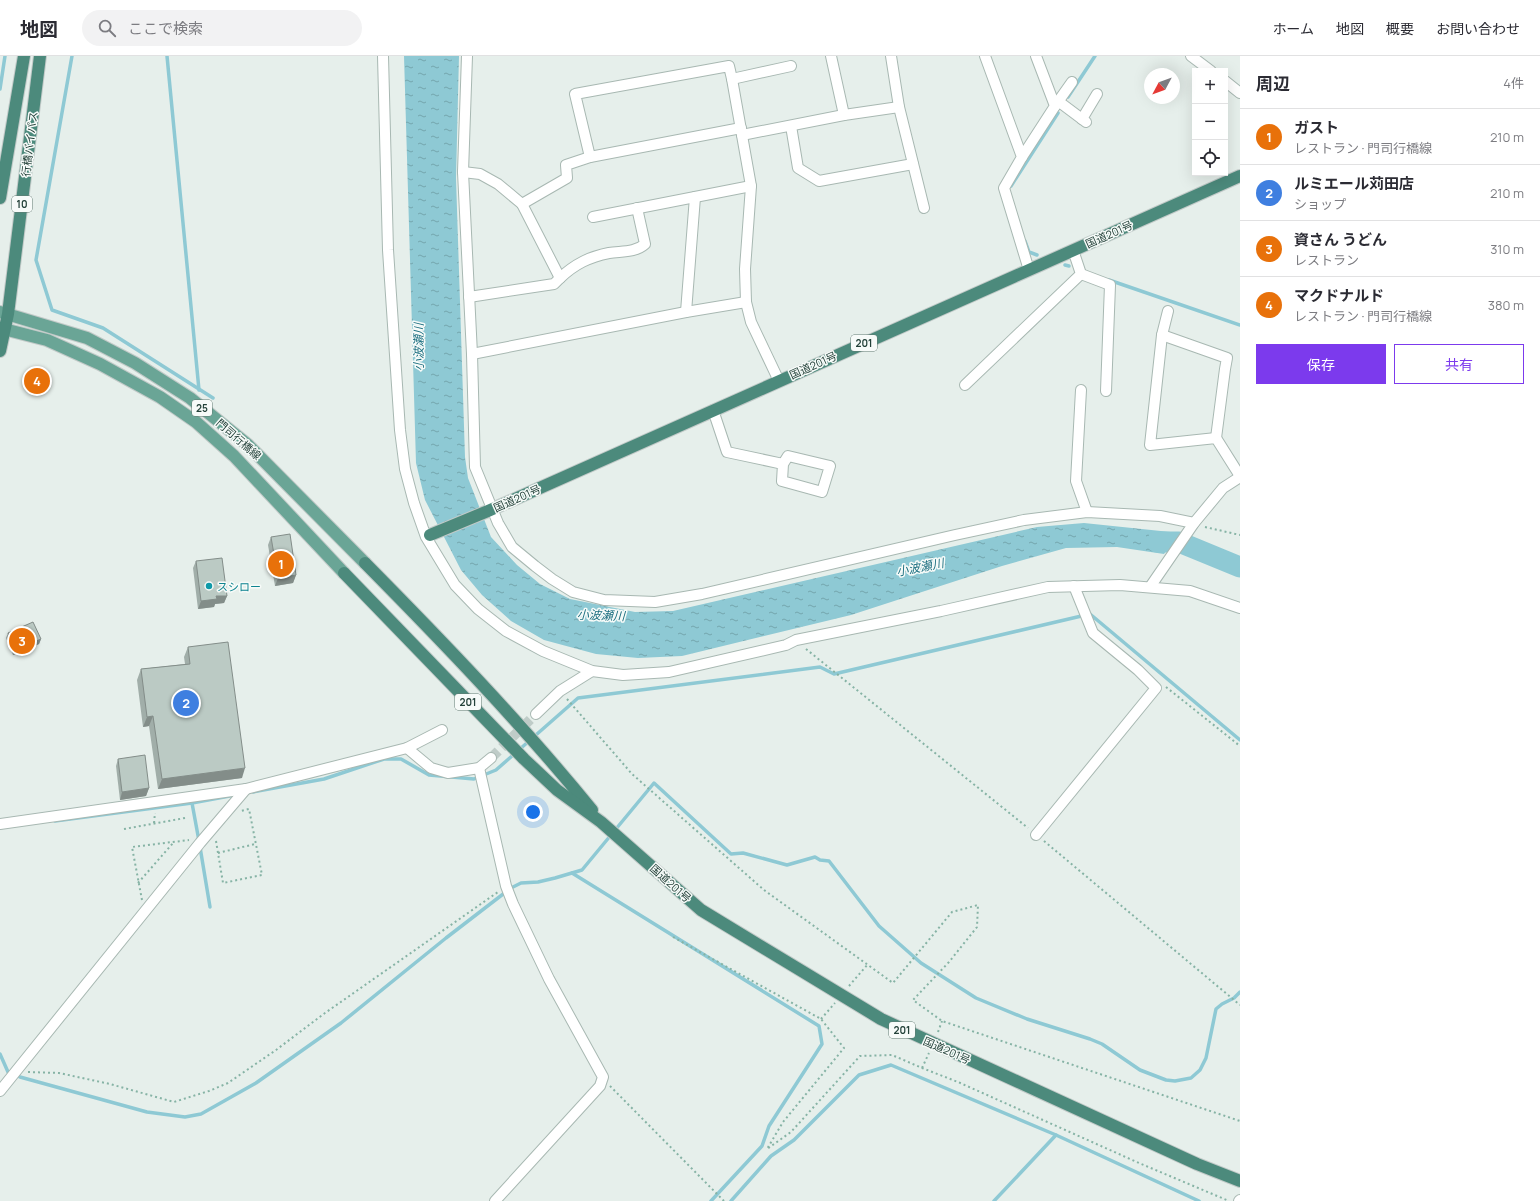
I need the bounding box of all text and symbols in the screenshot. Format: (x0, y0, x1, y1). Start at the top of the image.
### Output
search box (82, 10, 362, 46)
text: 地図 (20, 16, 58, 42)
icon: search (96, 17, 118, 39)
text: ここで検索 (128, 18, 203, 39)
text: ホーム (1272, 19, 1314, 38)
text: 地図 (1336, 19, 1364, 38)
text: 概要 (1386, 19, 1414, 38)
text: お問い合わせ (1436, 19, 1520, 38)
north arrow (1144, 68, 1180, 104)
map controls (1192, 68, 1228, 176)
button: + (1192, 68, 1228, 104)
text: 周辺 (1256, 72, 1290, 95)
text: 4件 (1503, 74, 1524, 92)
button: − (1192, 104, 1228, 140)
street label: 行橋バイパス (18, 110, 40, 178)
text: ガスト (1294, 117, 1339, 138)
text: 1 (1266, 128, 1272, 146)
text: 210 m (1490, 128, 1524, 146)
text: レストラン · 門司行橋線 (1294, 139, 1432, 157)
button: locate (1192, 140, 1228, 176)
text: ルミエール苅田店 (1294, 173, 1414, 194)
text: 2 (1265, 184, 1273, 202)
text: 210 m (1490, 184, 1524, 202)
text: ショップ (1294, 195, 1346, 213)
road number: 10 (12, 196, 32, 212)
street label: 国道201号 (1083, 217, 1135, 251)
text: 資さん うどん (1294, 229, 1387, 250)
text: 3 (1265, 240, 1273, 258)
text: 310 m (1490, 240, 1524, 258)
text: レストラン (1294, 251, 1359, 269)
text: マクドナルド (1294, 285, 1384, 306)
text: 4 (1265, 296, 1273, 314)
text: 380 m (1488, 296, 1524, 314)
text: レストラン · 門司行橋線 (1294, 307, 1432, 325)
water label: 小波瀬川 (410, 321, 427, 371)
road number: 201 (851, 335, 877, 351)
button: 保存 (1256, 344, 1386, 384)
button: 共有 (1394, 344, 1524, 384)
street label: 国道201号 (787, 348, 839, 382)
pin: 4 (24, 366, 50, 396)
road number: 25 (192, 400, 212, 416)
street label: 門司行橋線 (213, 415, 265, 463)
street label: 国道201号 (491, 481, 543, 515)
pin: 1 (268, 549, 294, 579)
water label: 小波瀬川 (895, 554, 947, 580)
place label: スシロー (217, 579, 261, 594)
marker: スシロー (204, 581, 214, 591)
water label: 小波瀬川 (577, 606, 627, 624)
pin: 3 (9, 626, 35, 656)
pin: 2 (173, 688, 199, 718)
road number: 201 (455, 694, 481, 710)
your location (523, 802, 543, 822)
street label: 国道201号 (647, 861, 695, 905)
road number: 201 (889, 1022, 915, 1038)
street label: 国道201号 (921, 1033, 973, 1067)

